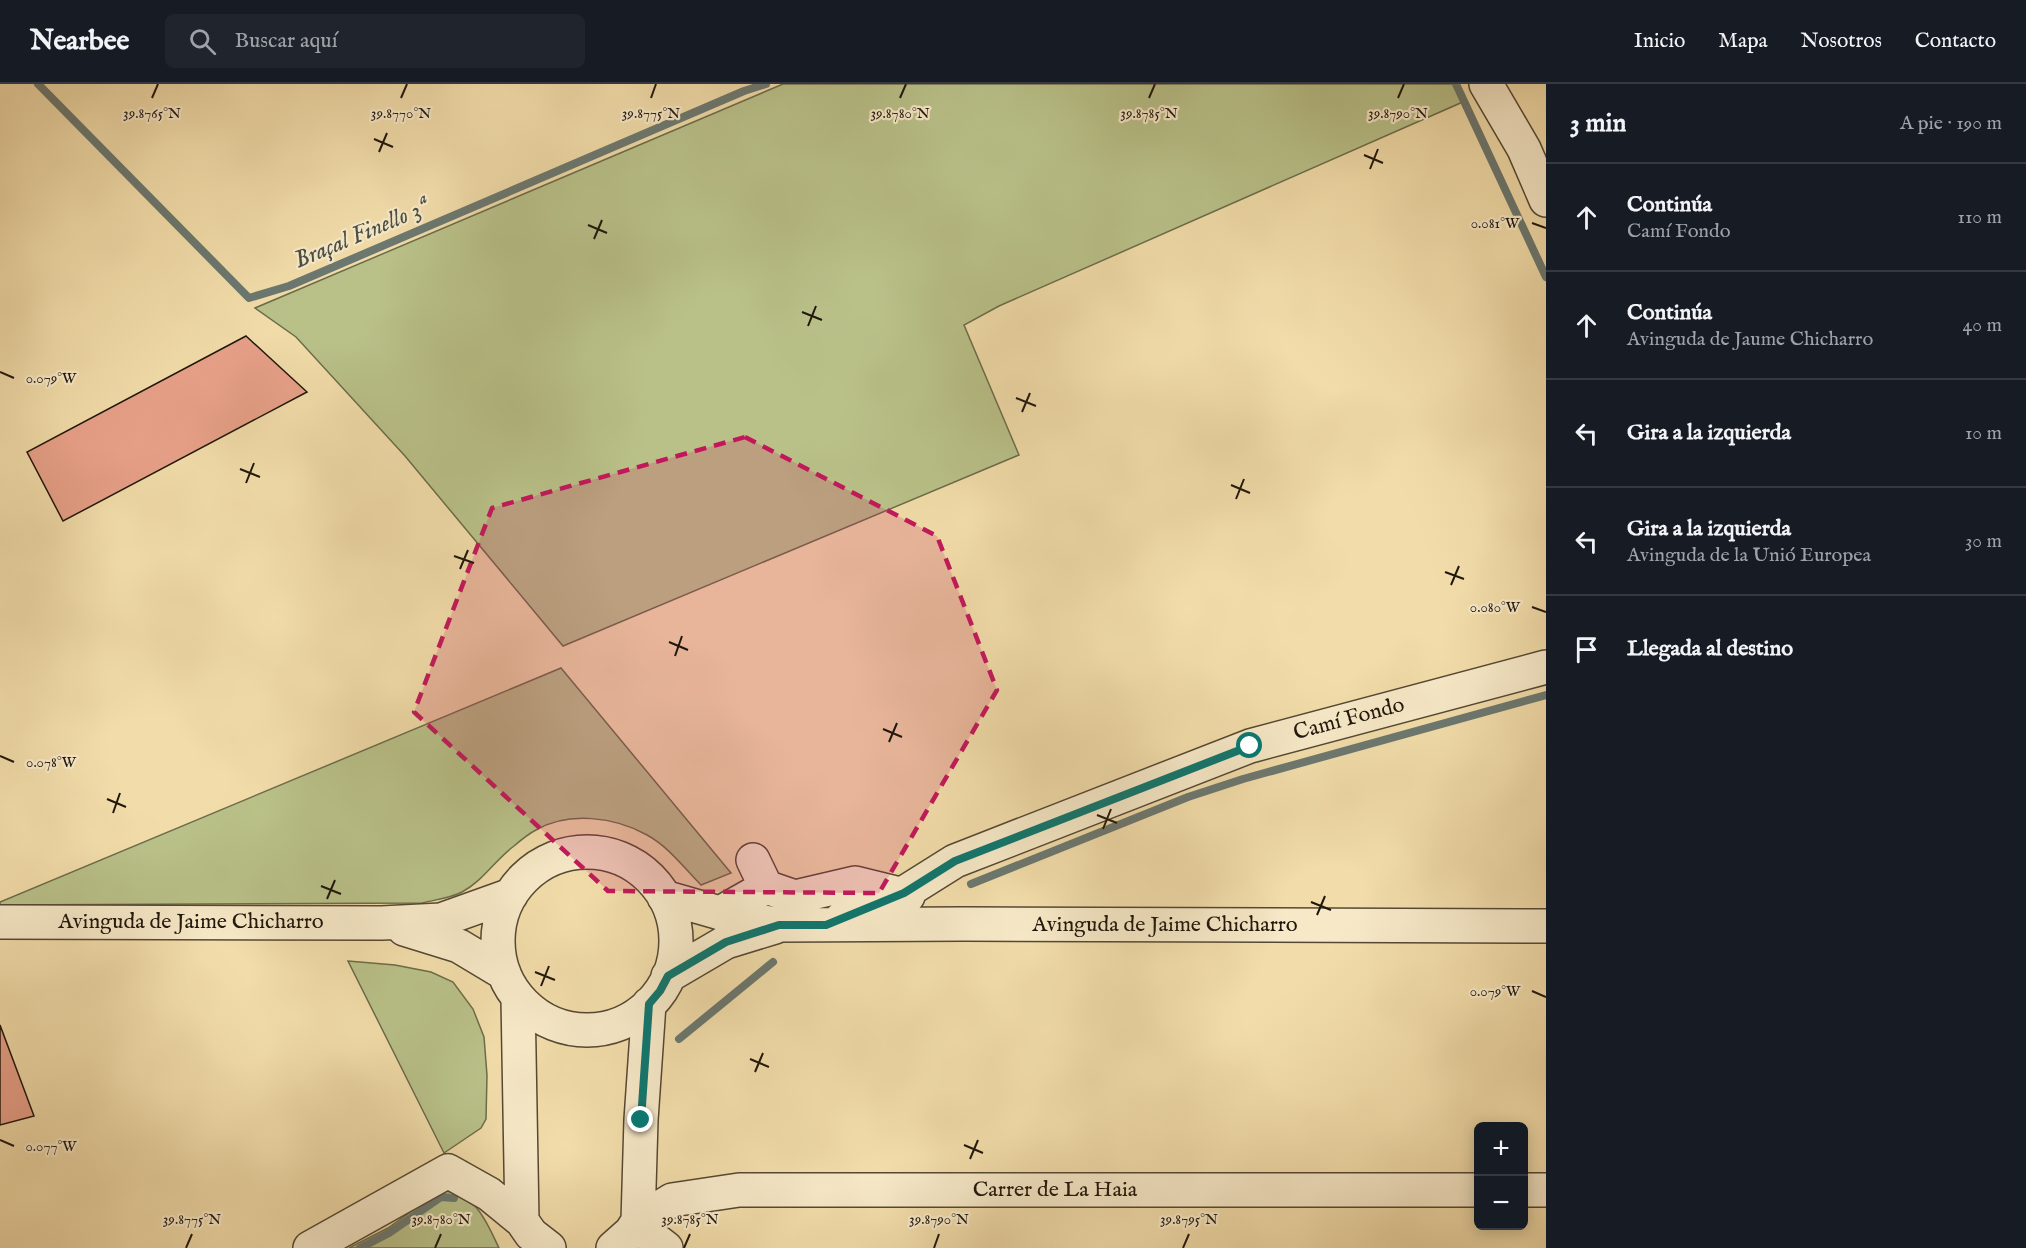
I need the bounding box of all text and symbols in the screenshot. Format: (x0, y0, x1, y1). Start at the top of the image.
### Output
search box (165, 14, 585, 68)
text: Nearbee (30, 24, 129, 59)
icon: search (186, 25, 219, 58)
text: Buscar aquí (234, 27, 338, 55)
text: Inicio (1634, 28, 1685, 55)
text: Mapa (1718, 28, 1768, 55)
text: Nosotros (1801, 28, 1882, 55)
text: Contacto (1915, 28, 1996, 55)
text: 39.8765°N (123, 104, 181, 123)
text: 39.8770°N (371, 104, 431, 123)
text: 39.8775°N (622, 104, 680, 123)
text: 39.8780°N (870, 104, 930, 123)
text: 39.8785°N (1120, 104, 1178, 123)
text: 39.8790°N (1368, 104, 1428, 123)
text: 3 min (1570, 107, 1626, 140)
text: A pie · 190 m (1900, 111, 2002, 136)
water label: Braçal Finello 3ª (289, 191, 435, 277)
text: Continúa (1627, 191, 1712, 219)
icon: ahead (1570, 201, 1603, 234)
text: 110 m (1958, 205, 2002, 230)
text: 0.081°W (1471, 214, 1520, 233)
text: Camí Fondo (1627, 219, 1730, 244)
text: Continúa (1627, 299, 1712, 327)
icon: ahead (1570, 309, 1603, 342)
text: 40 m (1963, 313, 2002, 338)
text: Avinguda de Jaume Chicharro (1627, 327, 1873, 352)
text: 0.079°W (26, 369, 77, 388)
icon: left (1570, 417, 1603, 450)
text: Gira a la izquierda (1627, 419, 1791, 447)
text: 10 m (1965, 421, 2002, 446)
text: Gira a la izquierda (1627, 515, 1791, 543)
icon: left (1570, 525, 1603, 558)
text: 30 m (1965, 529, 2002, 554)
text: Avinguda de la Unió Europea (1627, 543, 1871, 568)
text: 0.080°W (1470, 598, 1521, 617)
icon: arrive (1570, 633, 1603, 666)
text: Llegada al destino (1627, 635, 1793, 663)
street label: Camí Fondo (1290, 691, 1408, 747)
route start (1236, 732, 1262, 758)
text: 0.078°W (26, 753, 77, 772)
street label: Avinguda de Jaime Chicharro (57, 908, 324, 936)
street label: Avinguda de Jaime Chicharro (1031, 911, 1298, 939)
text: 0.079°W (1470, 982, 1521, 1001)
route end (627, 1106, 653, 1132)
map controls (1474, 1122, 1528, 1230)
button: + (1474, 1122, 1528, 1176)
text: 0.077°W (25, 1137, 77, 1156)
street label: Carrer de La Haia (973, 1176, 1138, 1204)
button: − (1474, 1176, 1528, 1230)
text: 39.8775°N (163, 1210, 221, 1229)
text: 39.8780°N (411, 1210, 471, 1229)
text: 39.8785°N (661, 1210, 719, 1229)
text: 39.8790°N (909, 1210, 969, 1229)
text: 39.8795°N (1160, 1210, 1218, 1229)

